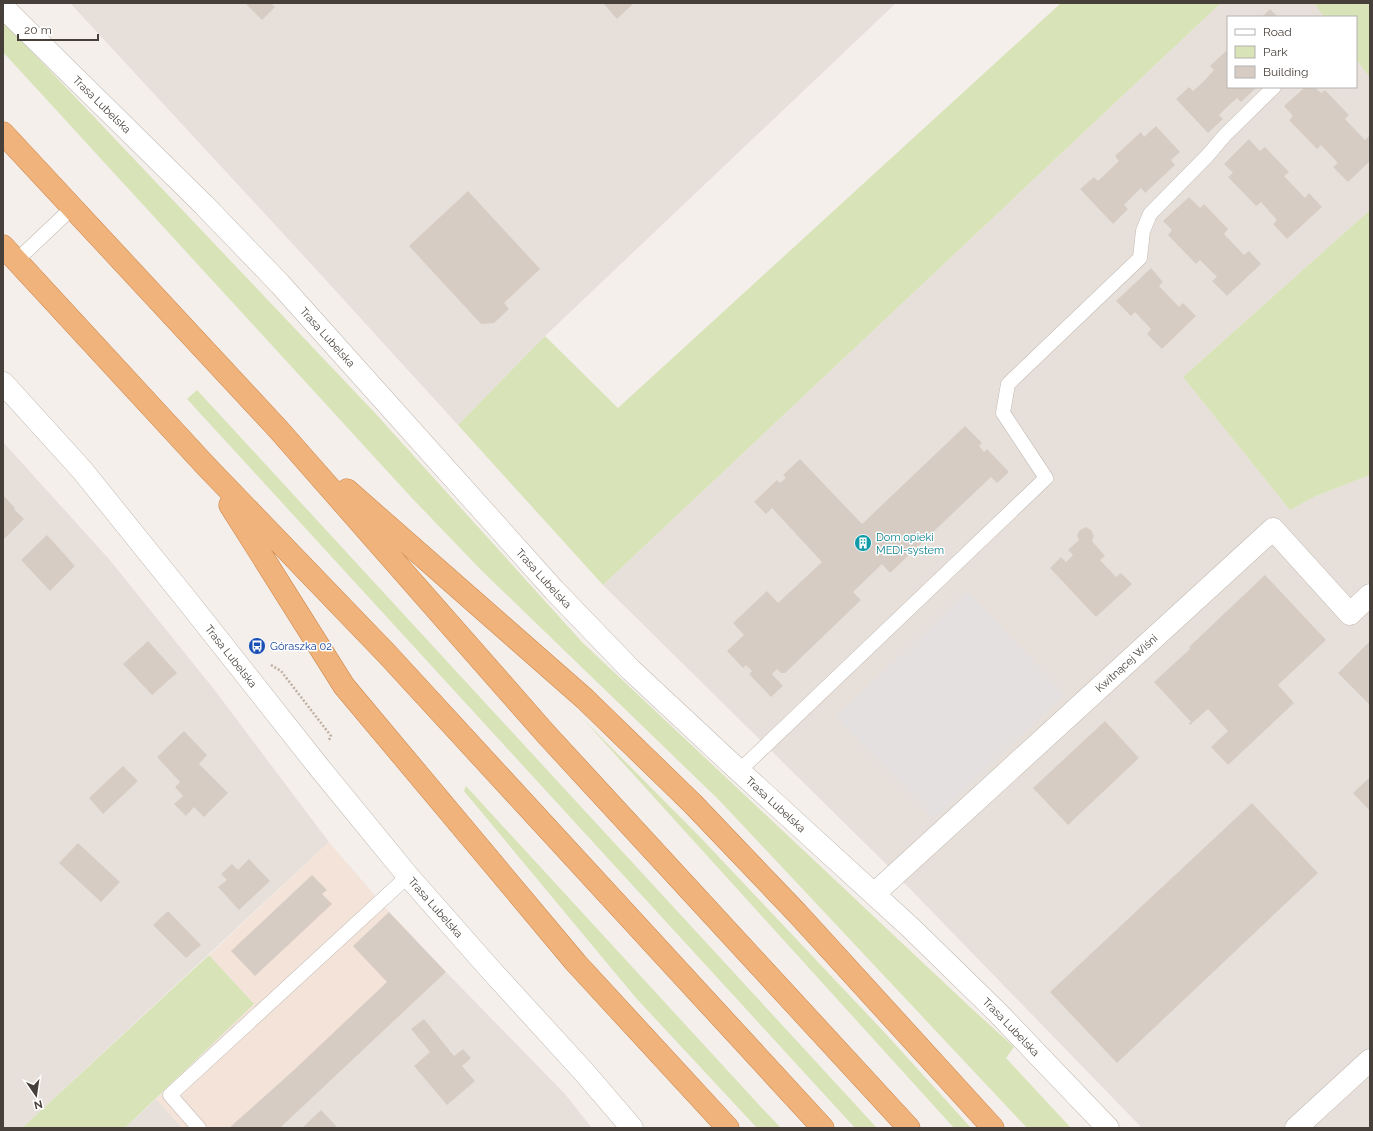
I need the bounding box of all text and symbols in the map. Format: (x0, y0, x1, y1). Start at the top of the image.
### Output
scale bar (18, 16, 98, 42)
legend (1227, 16, 1357, 88)
text: 20 m (24, 23, 52, 37)
text: Road (1263, 25, 1292, 39)
text: Park (1263, 45, 1288, 59)
text: Building (1263, 65, 1309, 79)
street label: Trasa Lubelska (70, 74, 133, 136)
street label: Trasa Lubelska (297, 305, 357, 370)
place label: Dom opieki MEDI-system (876, 531, 944, 557)
building icon: Dom opieki MEDI-system (853, 533, 873, 553)
street label: Trasa Lubelska (513, 546, 574, 611)
street label: Trasa Lubelska (202, 623, 259, 690)
street label: Kwitnącej Wiśni (1093, 632, 1160, 695)
bus stop icon: Góraszka 02 (247, 636, 267, 656)
place label: Góraszka 02 (270, 640, 332, 653)
street label: Trasa Lubelska (743, 774, 808, 835)
street label: Trasa Lubelska (405, 875, 465, 941)
street label: Trasa Lubelska (980, 995, 1042, 1059)
north arrow (16, 1075, 56, 1115)
text: N (33, 1097, 44, 1112)

